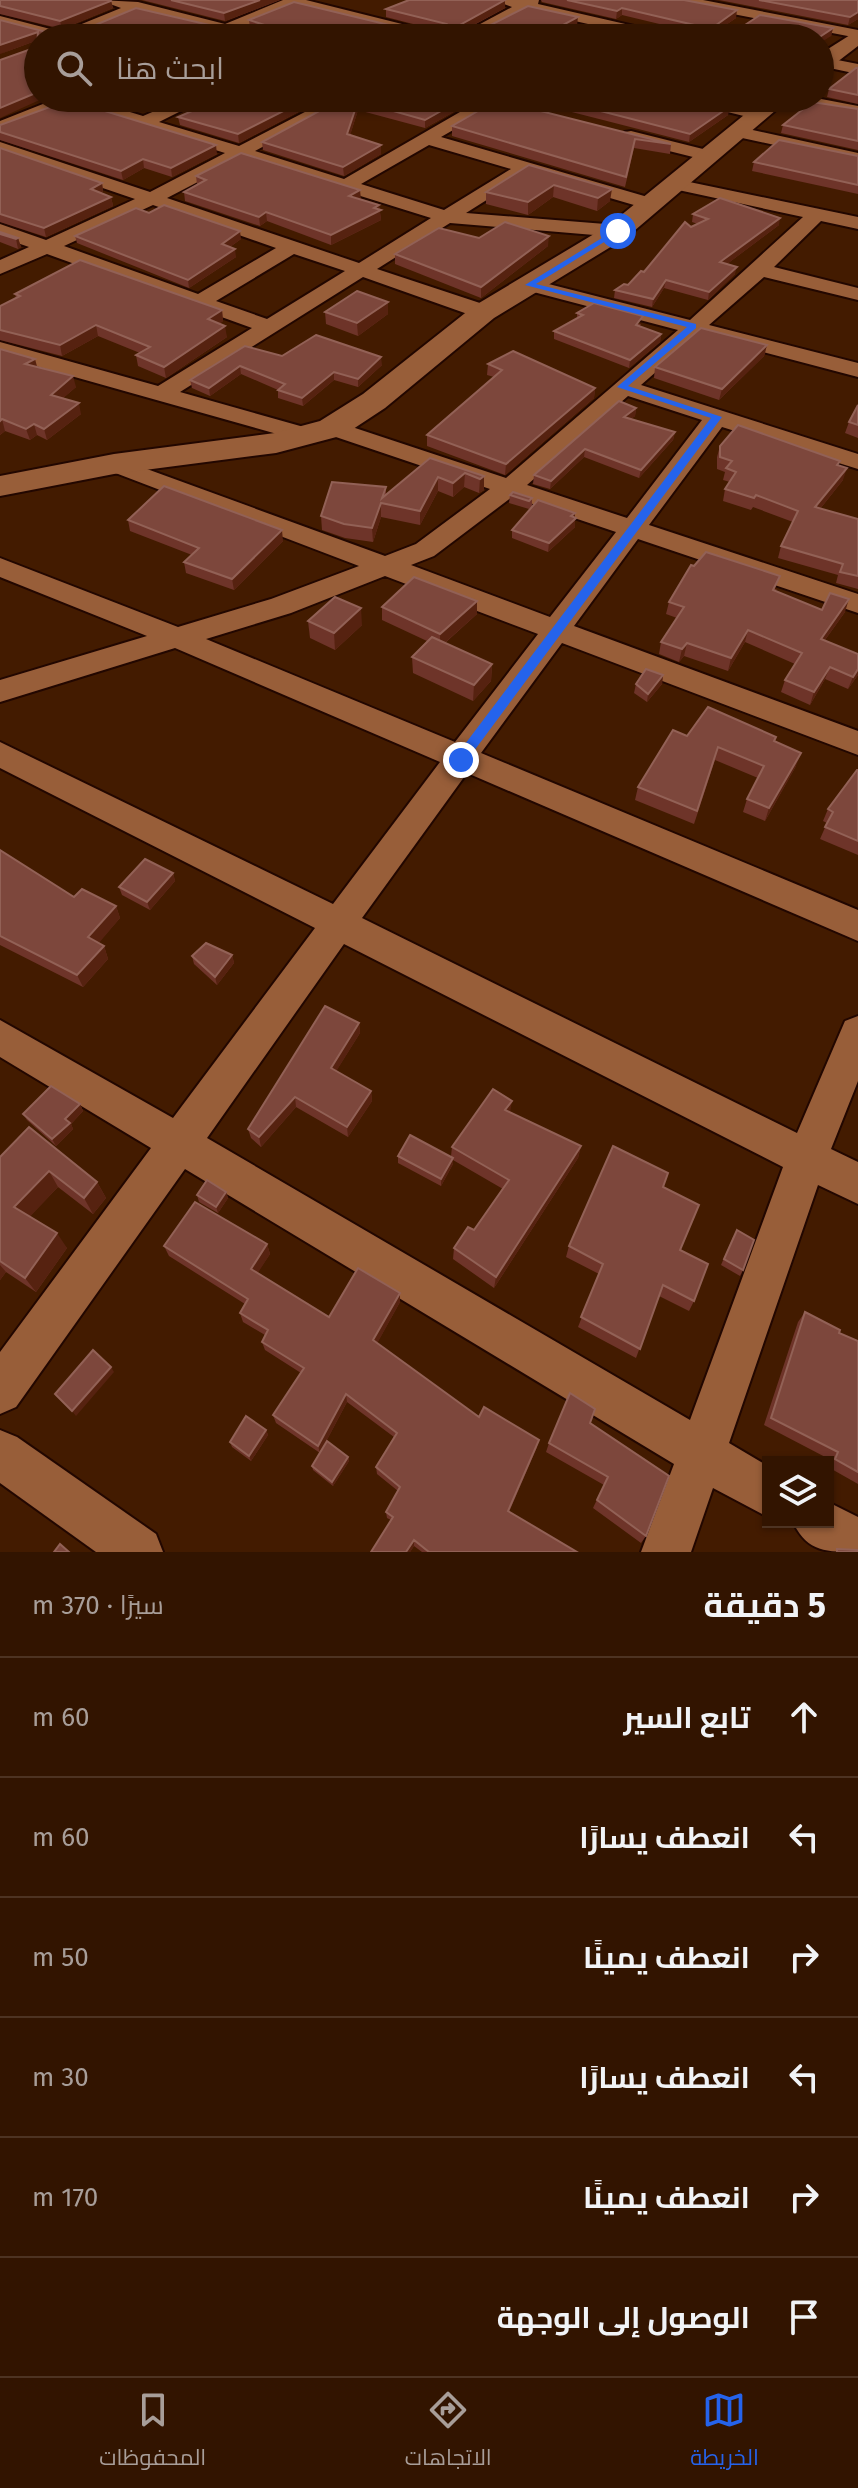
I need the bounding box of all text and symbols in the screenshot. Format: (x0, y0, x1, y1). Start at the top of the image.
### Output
search box (24, 24, 834, 112)
icon: search (52, 46, 96, 90)
text: ابحث هنا (116, 51, 224, 87)
route start (600, 213, 636, 249)
route end (443, 742, 479, 778)
map controls (762, 1456, 834, 1528)
button: layers (762, 1456, 834, 1528)
text: 5 دقيقة (704, 1585, 826, 1626)
text: سيرًا · 370 m (32, 1590, 164, 1621)
icon: ahead (782, 1695, 826, 1739)
text: تابع السير (624, 1700, 750, 1736)
text: 60 m (32, 1702, 90, 1733)
icon: left (782, 1815, 826, 1859)
text: انعطف يسارًا (579, 1820, 750, 1856)
text: 60 m (32, 1822, 90, 1853)
icon: right (782, 1935, 826, 1979)
text: انعطف يمينًا (583, 1940, 750, 1976)
text: 50 m (32, 1942, 89, 1973)
icon: left (782, 2055, 826, 2099)
text: انعطف يسارًا (579, 2060, 750, 2096)
text: 30 m (32, 2062, 89, 2093)
icon: right (782, 2175, 826, 2219)
text: انعطف يمينًا (583, 2180, 750, 2216)
text: 170 m (32, 2182, 98, 2213)
icon: arrive (782, 2295, 826, 2339)
text: الوصول إلى الوجهة (497, 2300, 750, 2336)
tab: المحفوظات (99, 2388, 206, 2478)
tab: الاتجاهات (405, 2388, 492, 2478)
tab: الخريطة (690, 2388, 759, 2478)

